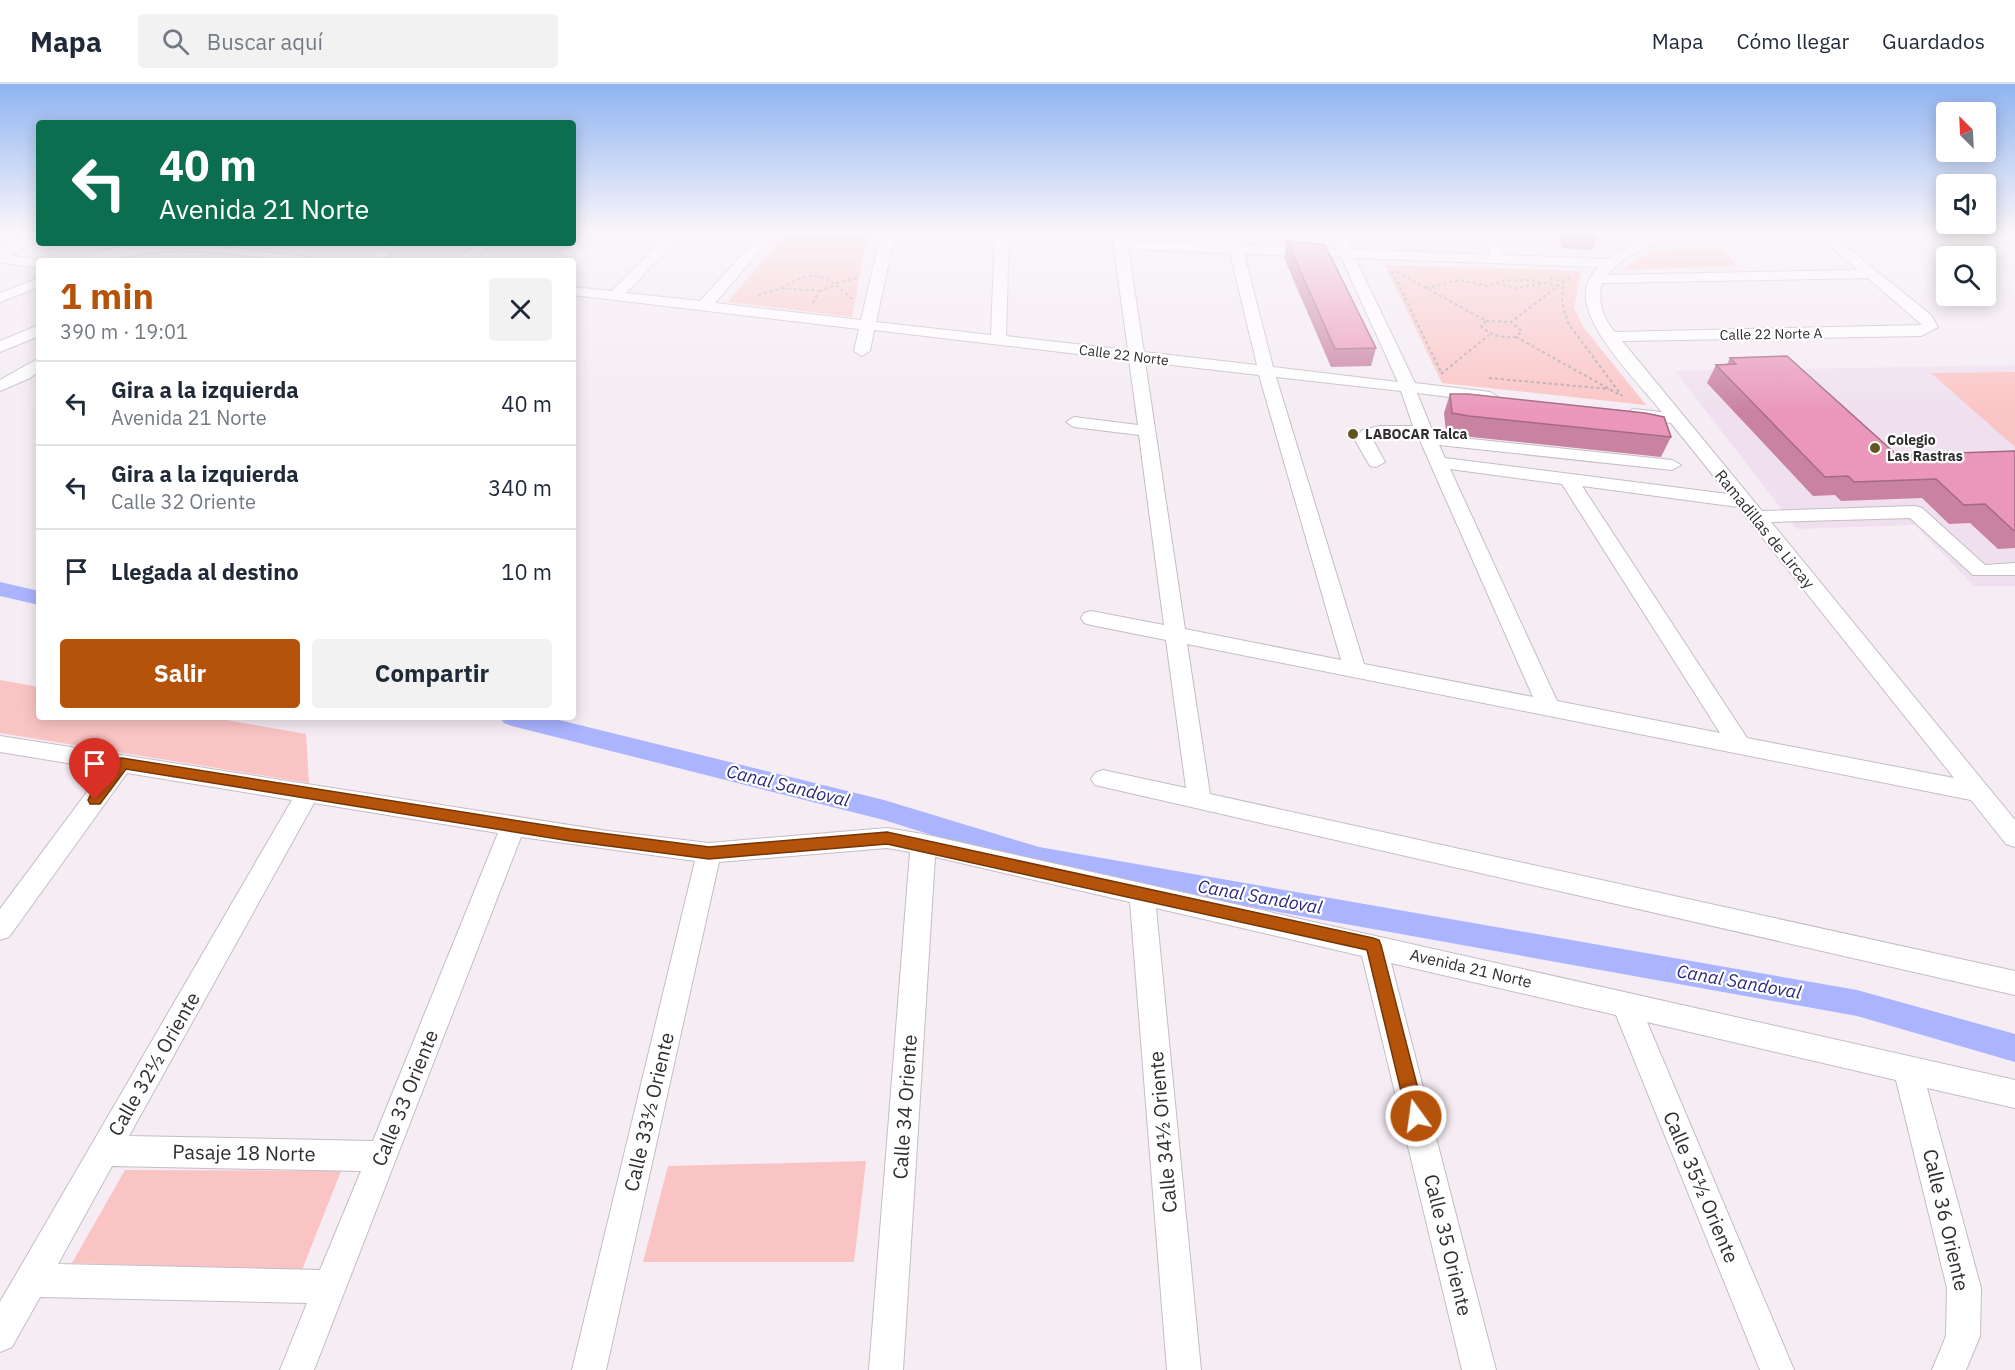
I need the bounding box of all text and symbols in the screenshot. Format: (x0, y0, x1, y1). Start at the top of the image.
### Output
search box (138, 14, 558, 68)
text: Mapa (30, 23, 102, 60)
icon: search (159, 25, 192, 58)
text: Buscar aquí (207, 27, 323, 56)
text: Mapa (1652, 27, 1703, 55)
text: Cómo llegar (1736, 27, 1849, 55)
text: Guardados (1882, 27, 1985, 55)
north arrow (1936, 102, 1996, 162)
map controls (1936, 102, 1996, 306)
text: 40 m (159, 138, 257, 193)
icon: left (60, 144, 138, 222)
button: sound (1936, 174, 1996, 234)
text: Avenida 21 Norte (159, 191, 369, 226)
button: search (1936, 246, 1996, 306)
text: 1 min (60, 272, 154, 319)
button: close (489, 278, 552, 341)
text: 390 m · 19:01 (60, 318, 188, 345)
street label: Calle 22 Norte A (1720, 324, 1822, 344)
street label: Calle 22 Norte (1078, 341, 1170, 369)
text: Gira a la izquierda (111, 375, 299, 404)
icon: left (60, 387, 93, 420)
text: 40 m (501, 389, 552, 418)
text: Avenida 21 Norte (111, 404, 267, 431)
place label: LABOCAR Talca (1365, 425, 1468, 443)
marker: LABOCAR Talca (1346, 427, 1360, 441)
place label: Colegio Las Rastras (1887, 431, 1963, 465)
marker: Colegio Las Rastras (1868, 441, 1882, 455)
text: Gira a la izquierda (111, 459, 299, 488)
street label: Ramadillas de Lircay (1711, 465, 1819, 593)
icon: left (60, 471, 93, 504)
text: 340 m (488, 473, 552, 502)
text: Calle 32 Oriente (111, 488, 256, 515)
icon: arrive (60, 555, 93, 588)
text: Llegada al destino (111, 557, 299, 586)
text: 10 m (501, 557, 552, 586)
button: Salir (60, 639, 300, 708)
button: Compartir (312, 639, 552, 708)
pin (69, 738, 120, 800)
icon: arrive (78, 747, 111, 780)
water label: Canal Sandoval (724, 759, 852, 812)
water label: Canal Sandoval (1196, 874, 1324, 919)
street label: Avenida 21 Norte (1408, 944, 1534, 992)
water label: Canal Sandoval (1675, 959, 1803, 1004)
street label: Calle 32½ Oriente (101, 987, 206, 1141)
street label: Calle 33 Oriente (365, 1025, 444, 1170)
street label: Calle 33½ Oriente (617, 1030, 680, 1194)
street label: Calle 34 Oriente (886, 1034, 923, 1180)
street label: Calle 34½ Oriente (1142, 1050, 1183, 1214)
position arrow (1384, 1084, 1448, 1148)
street label: Calle 35½ Oriente (1657, 1107, 1746, 1267)
street label: Pasaje 18 Norte (172, 1138, 316, 1167)
street label: Calle 36 Oriente (1917, 1146, 1976, 1294)
street label: Calle 35 Oriente (1418, 1171, 1479, 1319)

